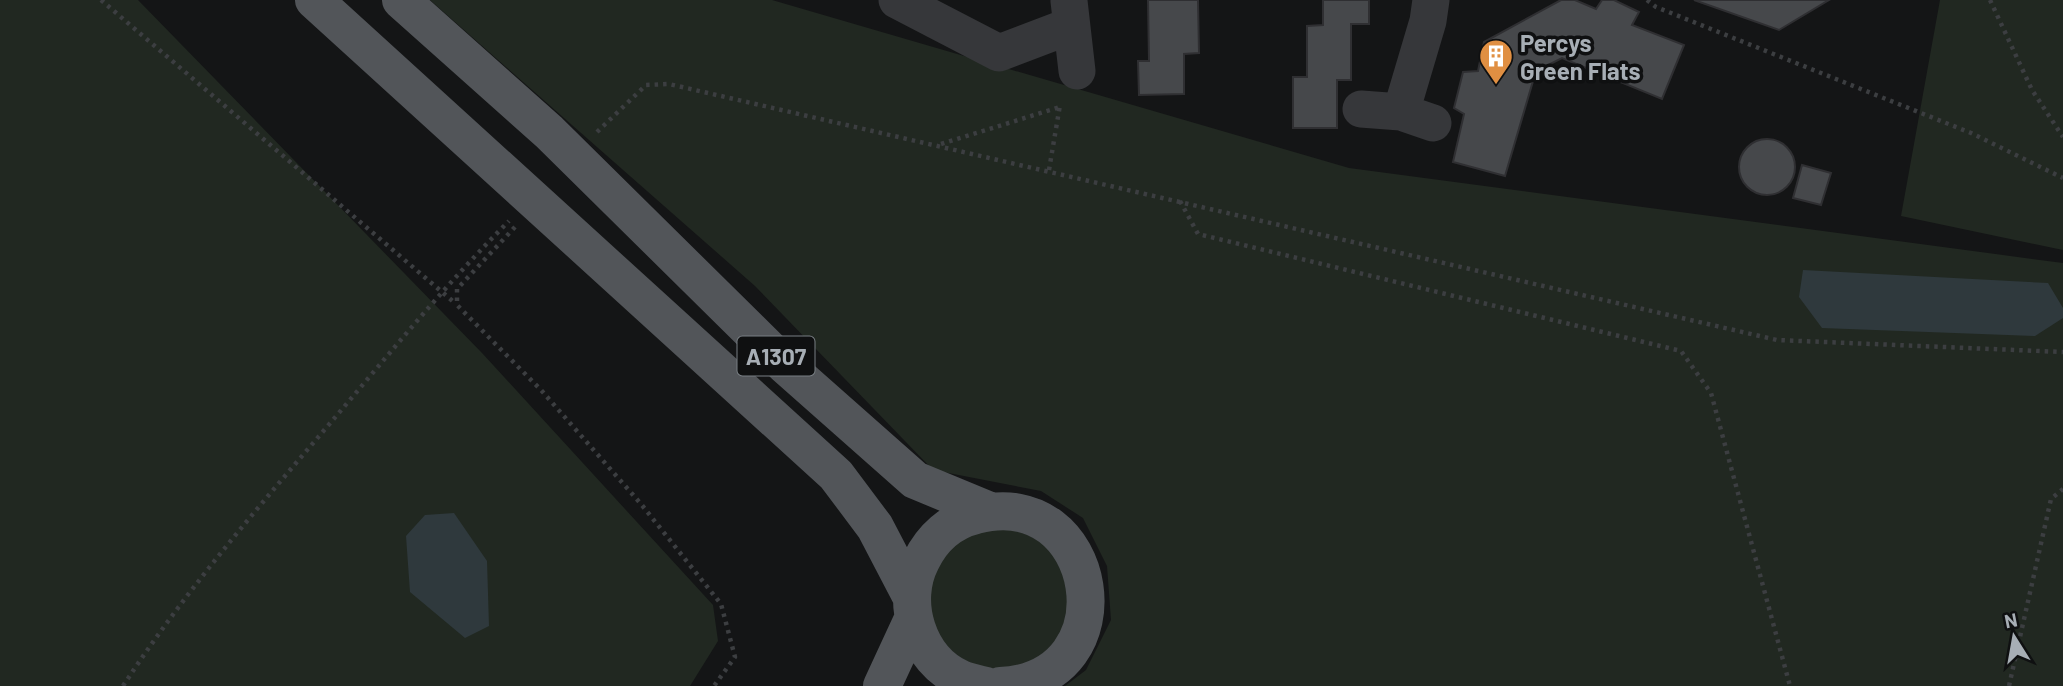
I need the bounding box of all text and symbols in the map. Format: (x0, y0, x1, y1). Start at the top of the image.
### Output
place label: Percys Green Flats (1520, 28, 1641, 85)
building icon: Percys Green Flats (1477, 37, 1515, 86)
road number: A1307 (738, 336, 814, 376)
north arrow (1979, 602, 2049, 672)
text: N (2002, 607, 2019, 632)

